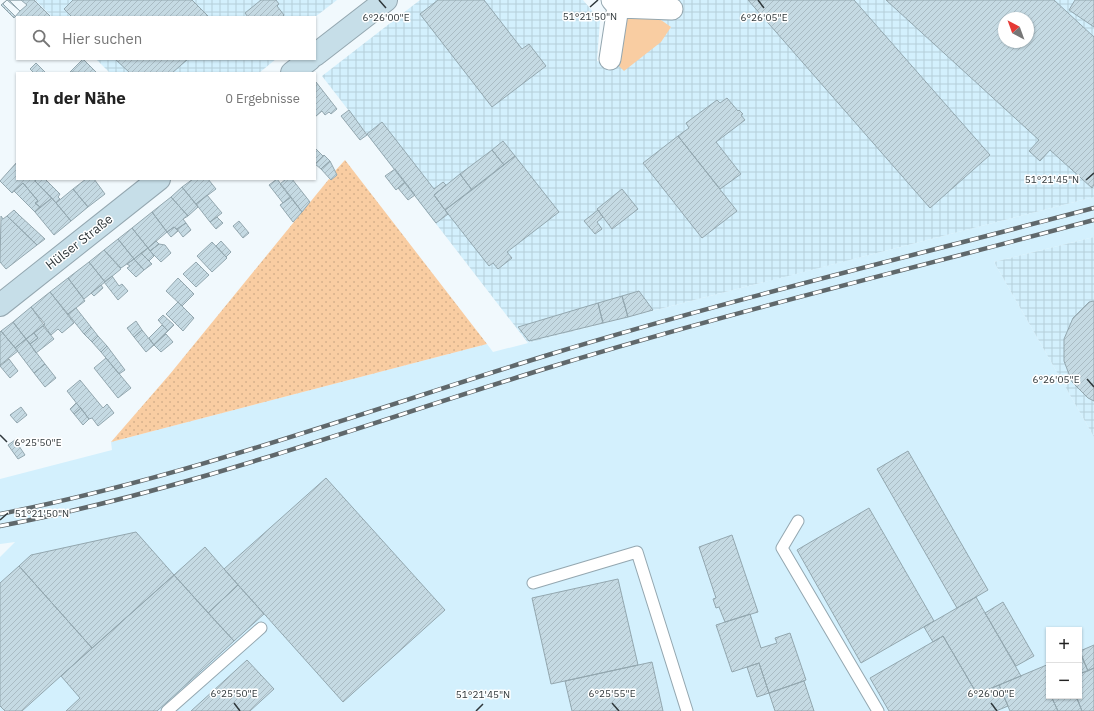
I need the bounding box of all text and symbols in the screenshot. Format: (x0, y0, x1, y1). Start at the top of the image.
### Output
text: 51°21'50"N (563, 10, 617, 23)
text: 6°26'00"E (362, 11, 410, 24)
text: 6°26'05"E (740, 11, 788, 24)
north arrow (998, 12, 1034, 48)
search box (16, 16, 316, 60)
icon: search (30, 27, 52, 49)
text: Hier suchen (62, 29, 142, 48)
text: In der Nähe (32, 87, 126, 109)
text: 0 Ergebnisse (225, 90, 300, 107)
text: 51°21'45"N (1025, 173, 1079, 186)
street label: Hülser Straße (42, 210, 116, 274)
text: 6°26'05"E (1032, 373, 1080, 386)
text: 6°25'50"E (14, 436, 62, 449)
text: 51°21'50"N (15, 507, 69, 520)
map controls (1046, 627, 1082, 699)
button: + (1046, 627, 1082, 663)
button: − (1046, 663, 1082, 699)
text: 6°25'50"E (210, 687, 258, 700)
text: 6°25'55"E (588, 687, 636, 700)
text: 6°26'00"E (967, 687, 1015, 700)
text: 51°21'45"N (456, 688, 510, 701)

